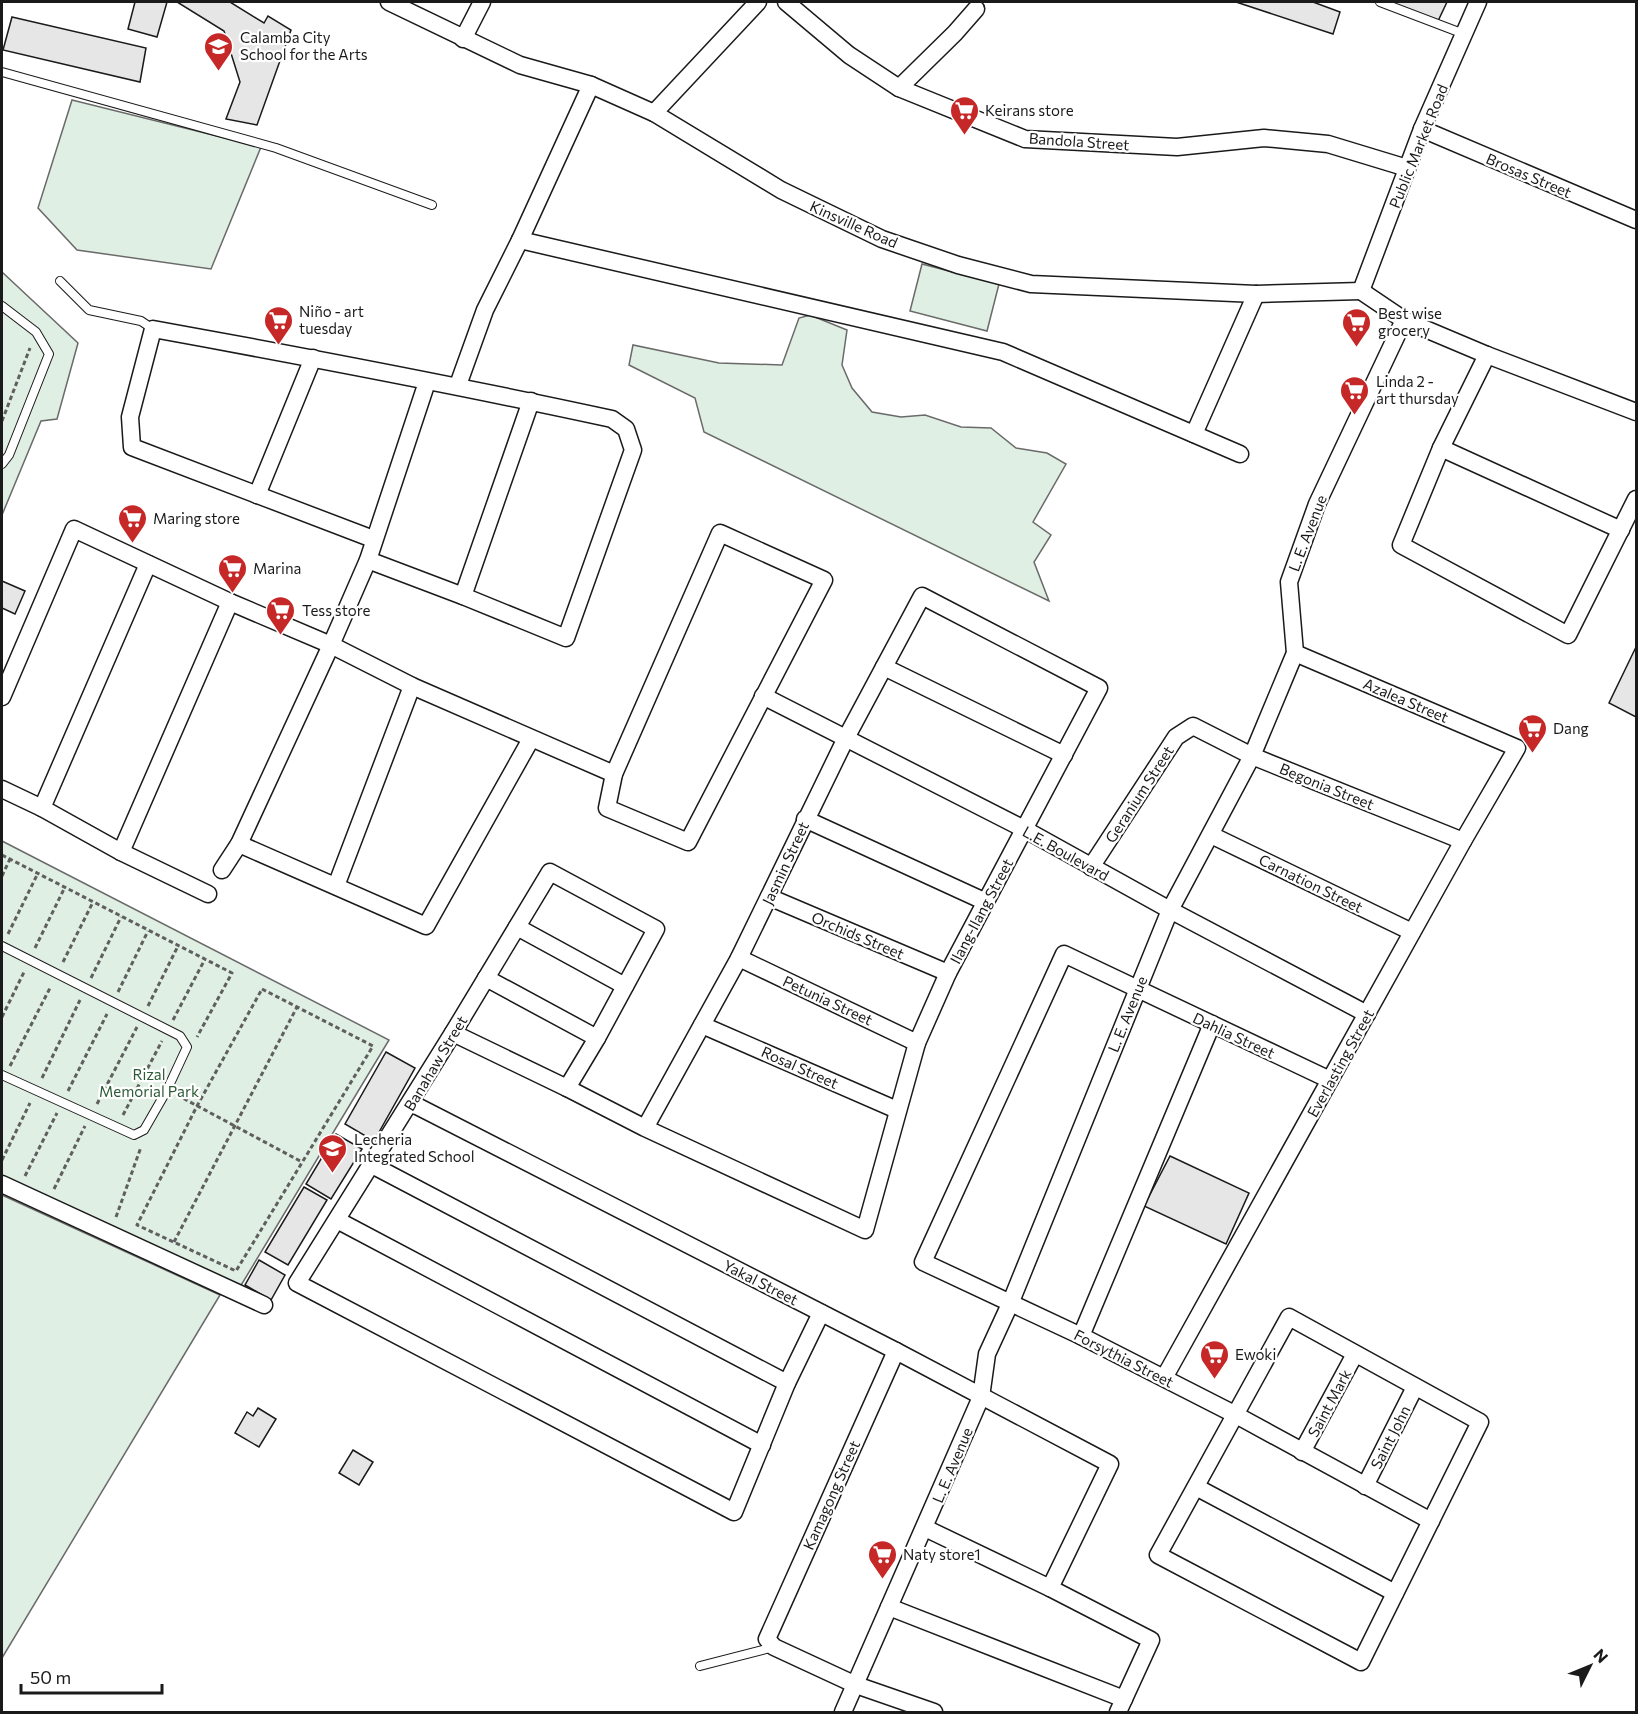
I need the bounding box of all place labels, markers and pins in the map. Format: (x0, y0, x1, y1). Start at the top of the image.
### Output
place label: Calamba City School for the Arts (240, 28, 368, 63)
school or university icon: Calamba City School for the Arts (203, 30, 235, 72)
supermarket icon: Keirans store (948, 94, 980, 136)
place label: Keirans store (985, 101, 1074, 119)
place label: Niño - art tuesday (299, 302, 364, 337)
supermarket icon: Niño - art tuesday (262, 304, 294, 346)
place label: Best wise grocery (1378, 304, 1442, 339)
supermarket icon: Best wise grocery (1341, 306, 1373, 348)
place label: Linda 2 - art thursday (1376, 372, 1459, 407)
supermarket icon: Linda 2 - art thursday (1339, 374, 1371, 416)
supermarket icon: Maring store (116, 502, 148, 544)
place label: Maring store (153, 509, 240, 527)
supermarket icon: Marina (216, 552, 248, 594)
place label: Marina (253, 559, 301, 577)
supermarket icon: Tess store (265, 594, 297, 636)
place label: Tess store (302, 601, 370, 619)
supermarket icon: Dang (1516, 712, 1548, 754)
place label: Dang (1553, 719, 1589, 737)
place label: Lecheria Integrated School (354, 1130, 475, 1165)
school or university icon: Lecheria Integrated School (317, 1132, 349, 1174)
supermarket icon: Ewoki (1198, 1338, 1230, 1380)
place label: Ewoki (1235, 1345, 1276, 1363)
supermarket icon: Naty store1 (866, 1538, 898, 1580)
place label: Naty store1 (903, 1545, 981, 1563)

